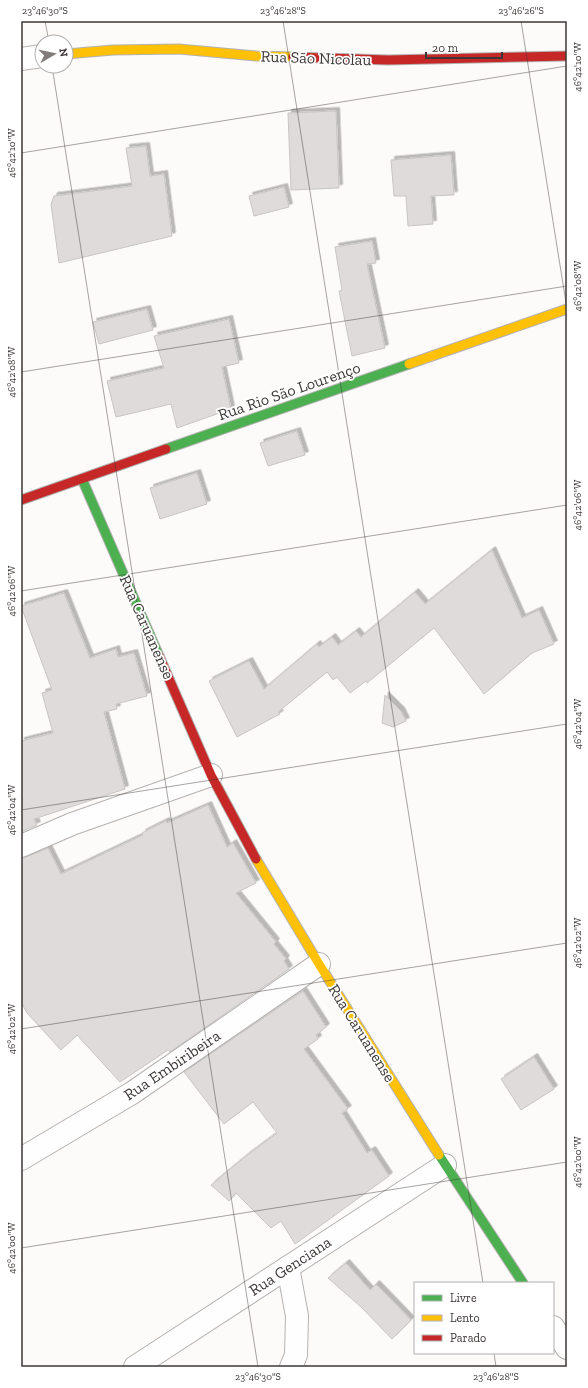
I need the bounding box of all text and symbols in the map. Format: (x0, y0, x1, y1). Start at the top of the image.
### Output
text: 23°46'30"S (22, 5, 68, 17)
text: 23°46'28"S (260, 5, 306, 17)
text: 23°46'26"S (498, 5, 544, 17)
north arrow (34, 34, 74, 74)
scale bar (426, 34, 502, 60)
text: 20 m (432, 41, 459, 55)
text: 46°42'10"W (572, 42, 584, 92)
text: N (56, 47, 71, 58)
street label: Rua São Nicolau (260, 47, 372, 69)
text: 46°42'10"W (6, 128, 18, 178)
text: 46°42'08"W (572, 260, 584, 311)
text: 46°42'08"W (6, 346, 18, 397)
street label: Rua Rio São Lourenço (215, 358, 363, 424)
text: 46°42'06"W (572, 479, 584, 530)
text: 46°42'06"W (6, 565, 18, 616)
street label: Rua Caruanense (116, 572, 178, 682)
text: 46°42'04"W (572, 698, 584, 749)
text: 46°42'04"W (6, 784, 18, 835)
text: 46°42'02"W (572, 917, 584, 968)
street label: Rua Caruanense (324, 980, 400, 1086)
text: 46°42'02"W (6, 1003, 18, 1054)
street label: Rua Embiribeira (120, 1025, 224, 1104)
text: 46°42'00"W (572, 1136, 584, 1188)
text: 46°42'00"W (6, 1222, 18, 1274)
street label: Rua Genciana (245, 1232, 335, 1300)
legend (414, 1282, 554, 1354)
text: Livre (450, 1291, 477, 1305)
text: Lento (450, 1311, 480, 1325)
text: Parado (450, 1331, 486, 1345)
text: 23°46'30"S (235, 1371, 281, 1383)
text: 23°46'28"S (473, 1371, 519, 1383)

